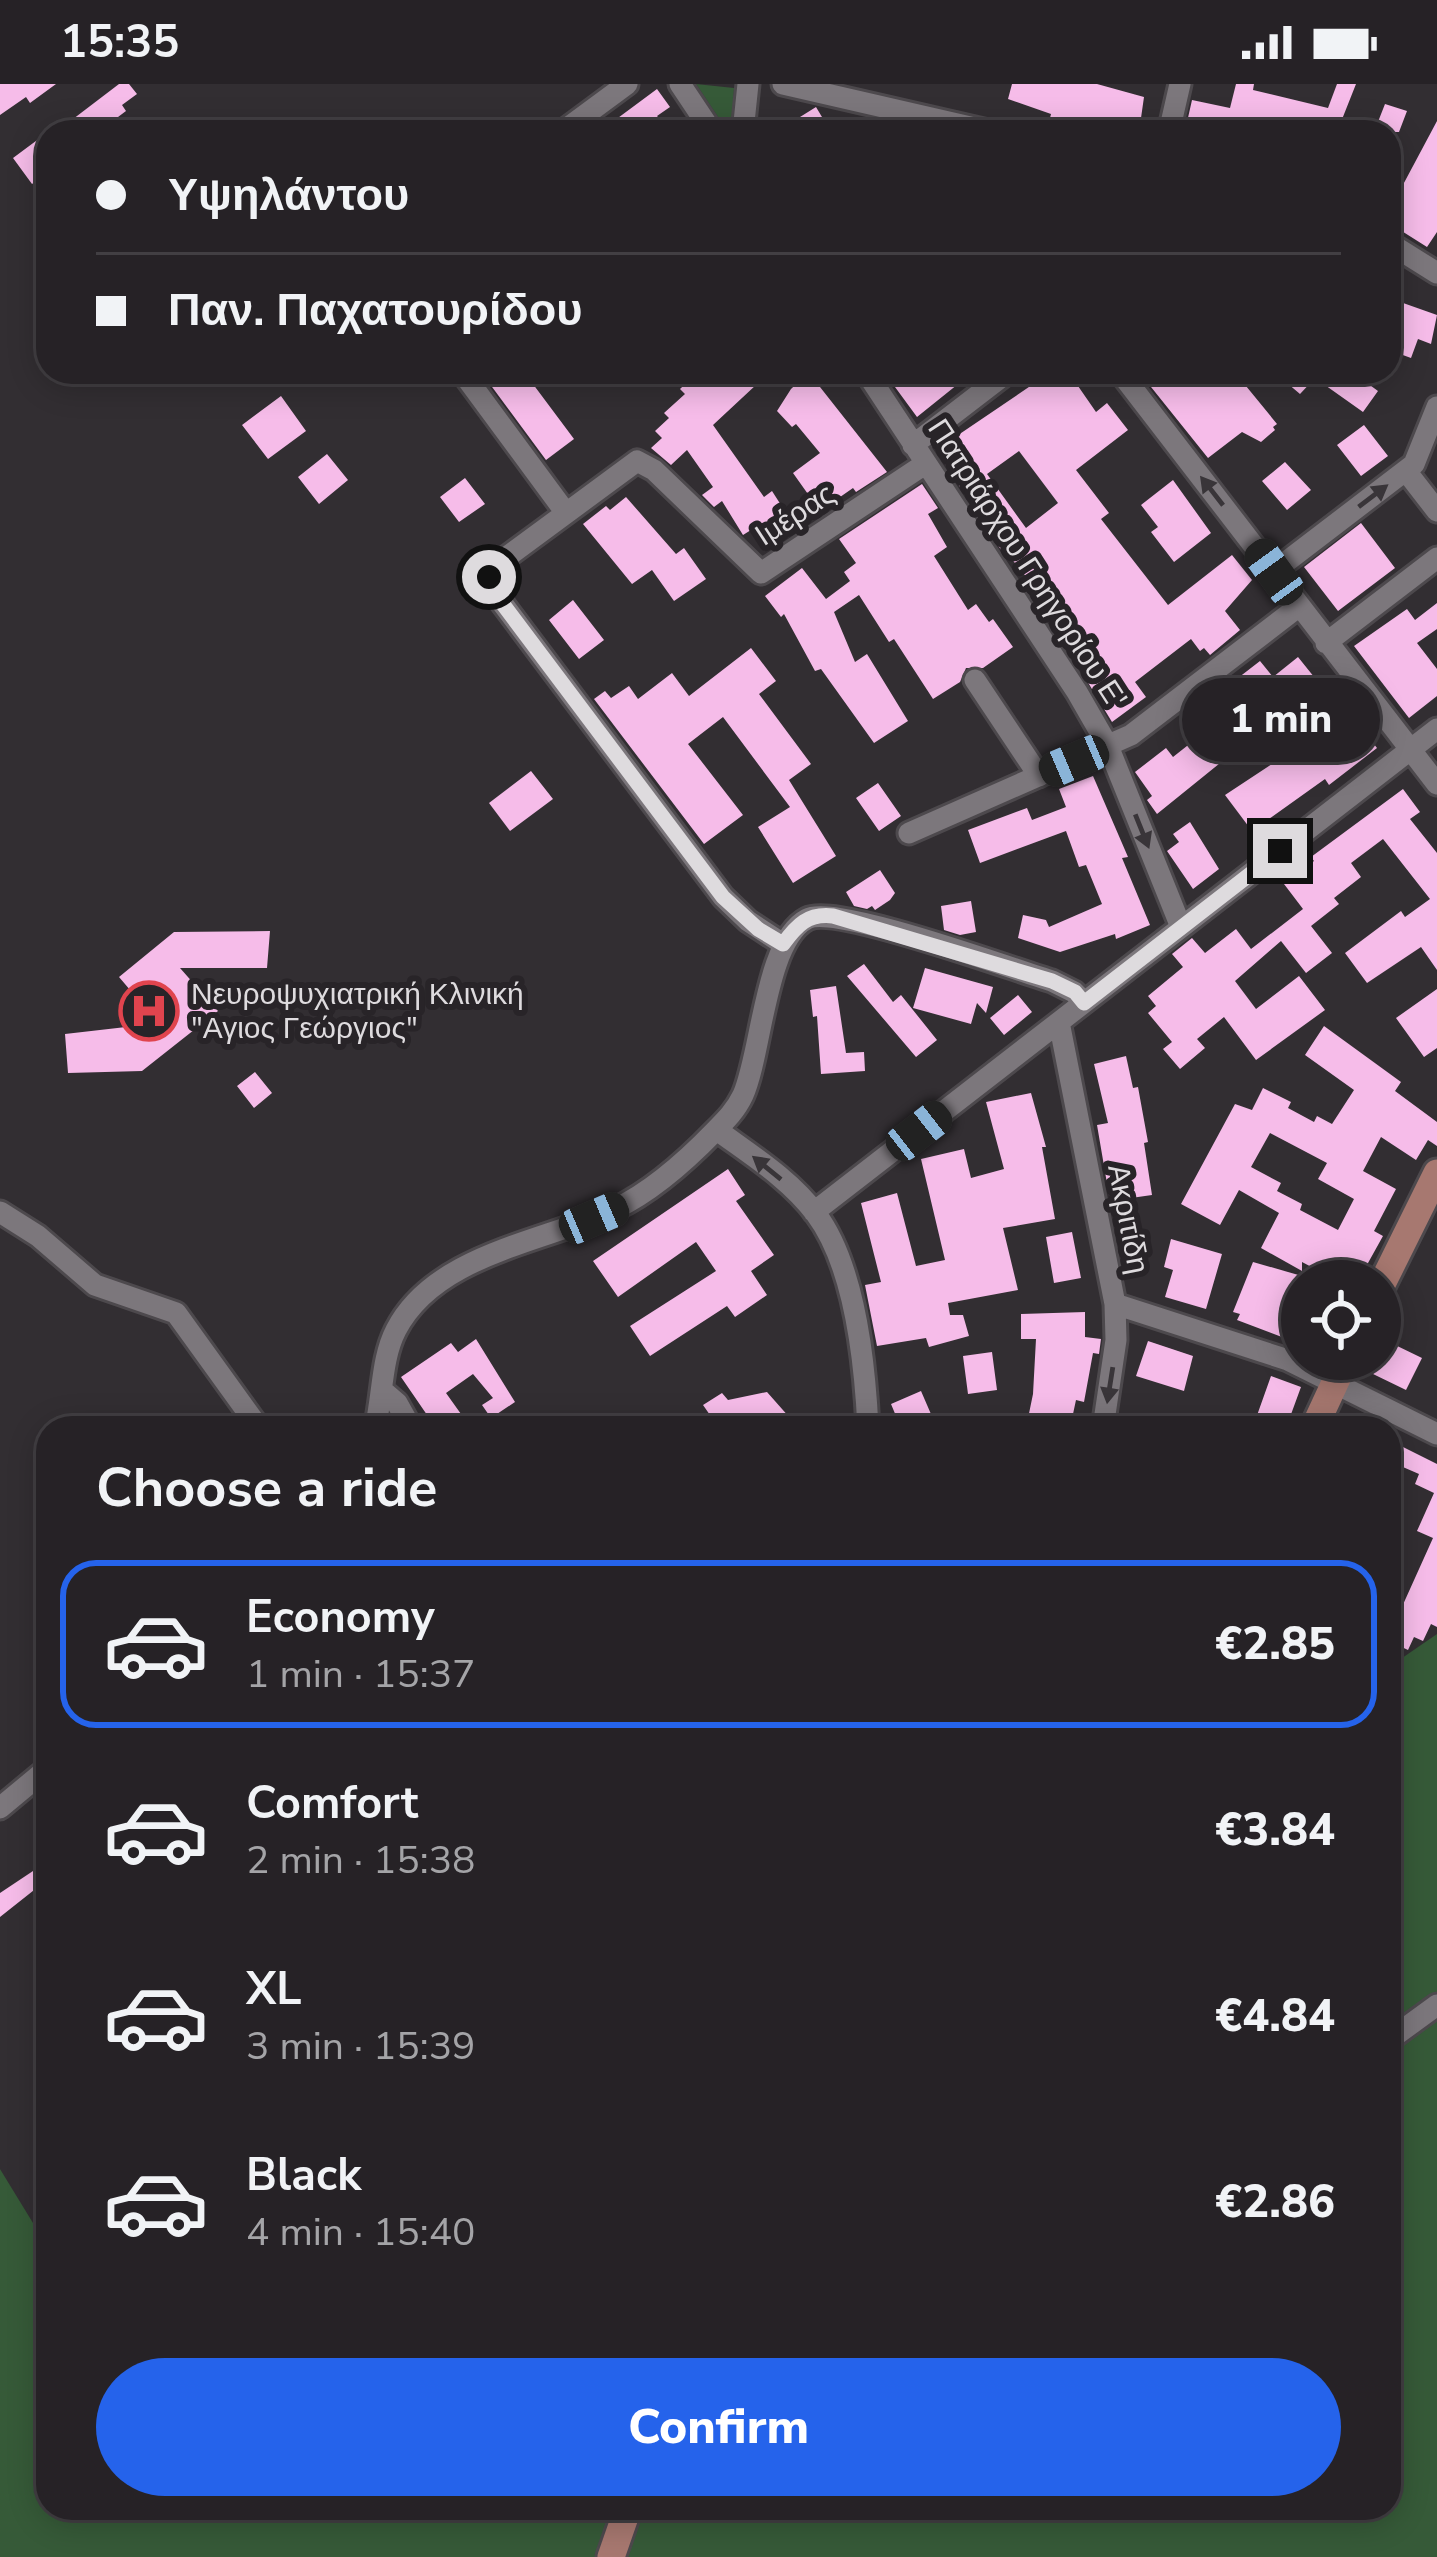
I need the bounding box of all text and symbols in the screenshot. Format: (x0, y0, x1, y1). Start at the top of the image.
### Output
text: 15:35 (60, 12, 179, 73)
text: Υψηλάντου (168, 165, 409, 226)
text: Παν. Παχατουρίδου (168, 280, 582, 341)
street label: Πατριάρχου Γρηγορίου Ε' (918, 411, 1136, 717)
street label: Ιμέρας (747, 474, 843, 556)
one-way arrow (1201, 476, 1225, 507)
one-way arrow (1358, 484, 1389, 509)
car (1238, 532, 1310, 612)
route start (462, 550, 516, 604)
callout: 1 min (1181, 677, 1379, 761)
text: 1 min (1230, 693, 1332, 746)
car (1034, 730, 1114, 792)
one-way arrow (1134, 813, 1153, 849)
route end (1253, 824, 1307, 878)
place label: Νευροψυχιατρική Κλινική "Αγιος Γεώργιος" (191, 974, 524, 1049)
hospital icon: Νευροψυχιατρική Κλινική "Αγιος Γεώργιος" (118, 980, 180, 1042)
car (880, 1095, 958, 1167)
one-way arrow (752, 1156, 783, 1182)
street label: Ακριτίδη (1097, 1161, 1159, 1277)
car (554, 1187, 634, 1249)
map controls (1281, 1260, 1401, 1380)
button: locate (1281, 1260, 1401, 1380)
one-way arrow (1100, 1367, 1118, 1405)
text: Choose a ride (96, 1451, 437, 1525)
text: Economy (246, 1587, 435, 1648)
icon: car (102, 1590, 210, 1698)
text: €2.85 (1215, 1614, 1335, 1675)
text: 1 min · 15:37 (246, 1648, 475, 1701)
text: Comfort (246, 1773, 418, 1834)
icon: car (102, 1776, 210, 1884)
text: €3.84 (1215, 1800, 1335, 1861)
text: 2 min · 15:38 (246, 1834, 475, 1887)
text: XL (246, 1959, 302, 2020)
icon: car (102, 1962, 210, 2070)
text: €4.84 (1215, 1986, 1335, 2047)
text: 3 min · 15:39 (246, 2020, 475, 2073)
text: Black (246, 2145, 361, 2206)
icon: car (102, 2148, 210, 2256)
text: €2.86 (1215, 2172, 1335, 2233)
text: 4 min · 15:40 (246, 2206, 475, 2259)
button: Confirm (96, 2358, 1341, 2496)

